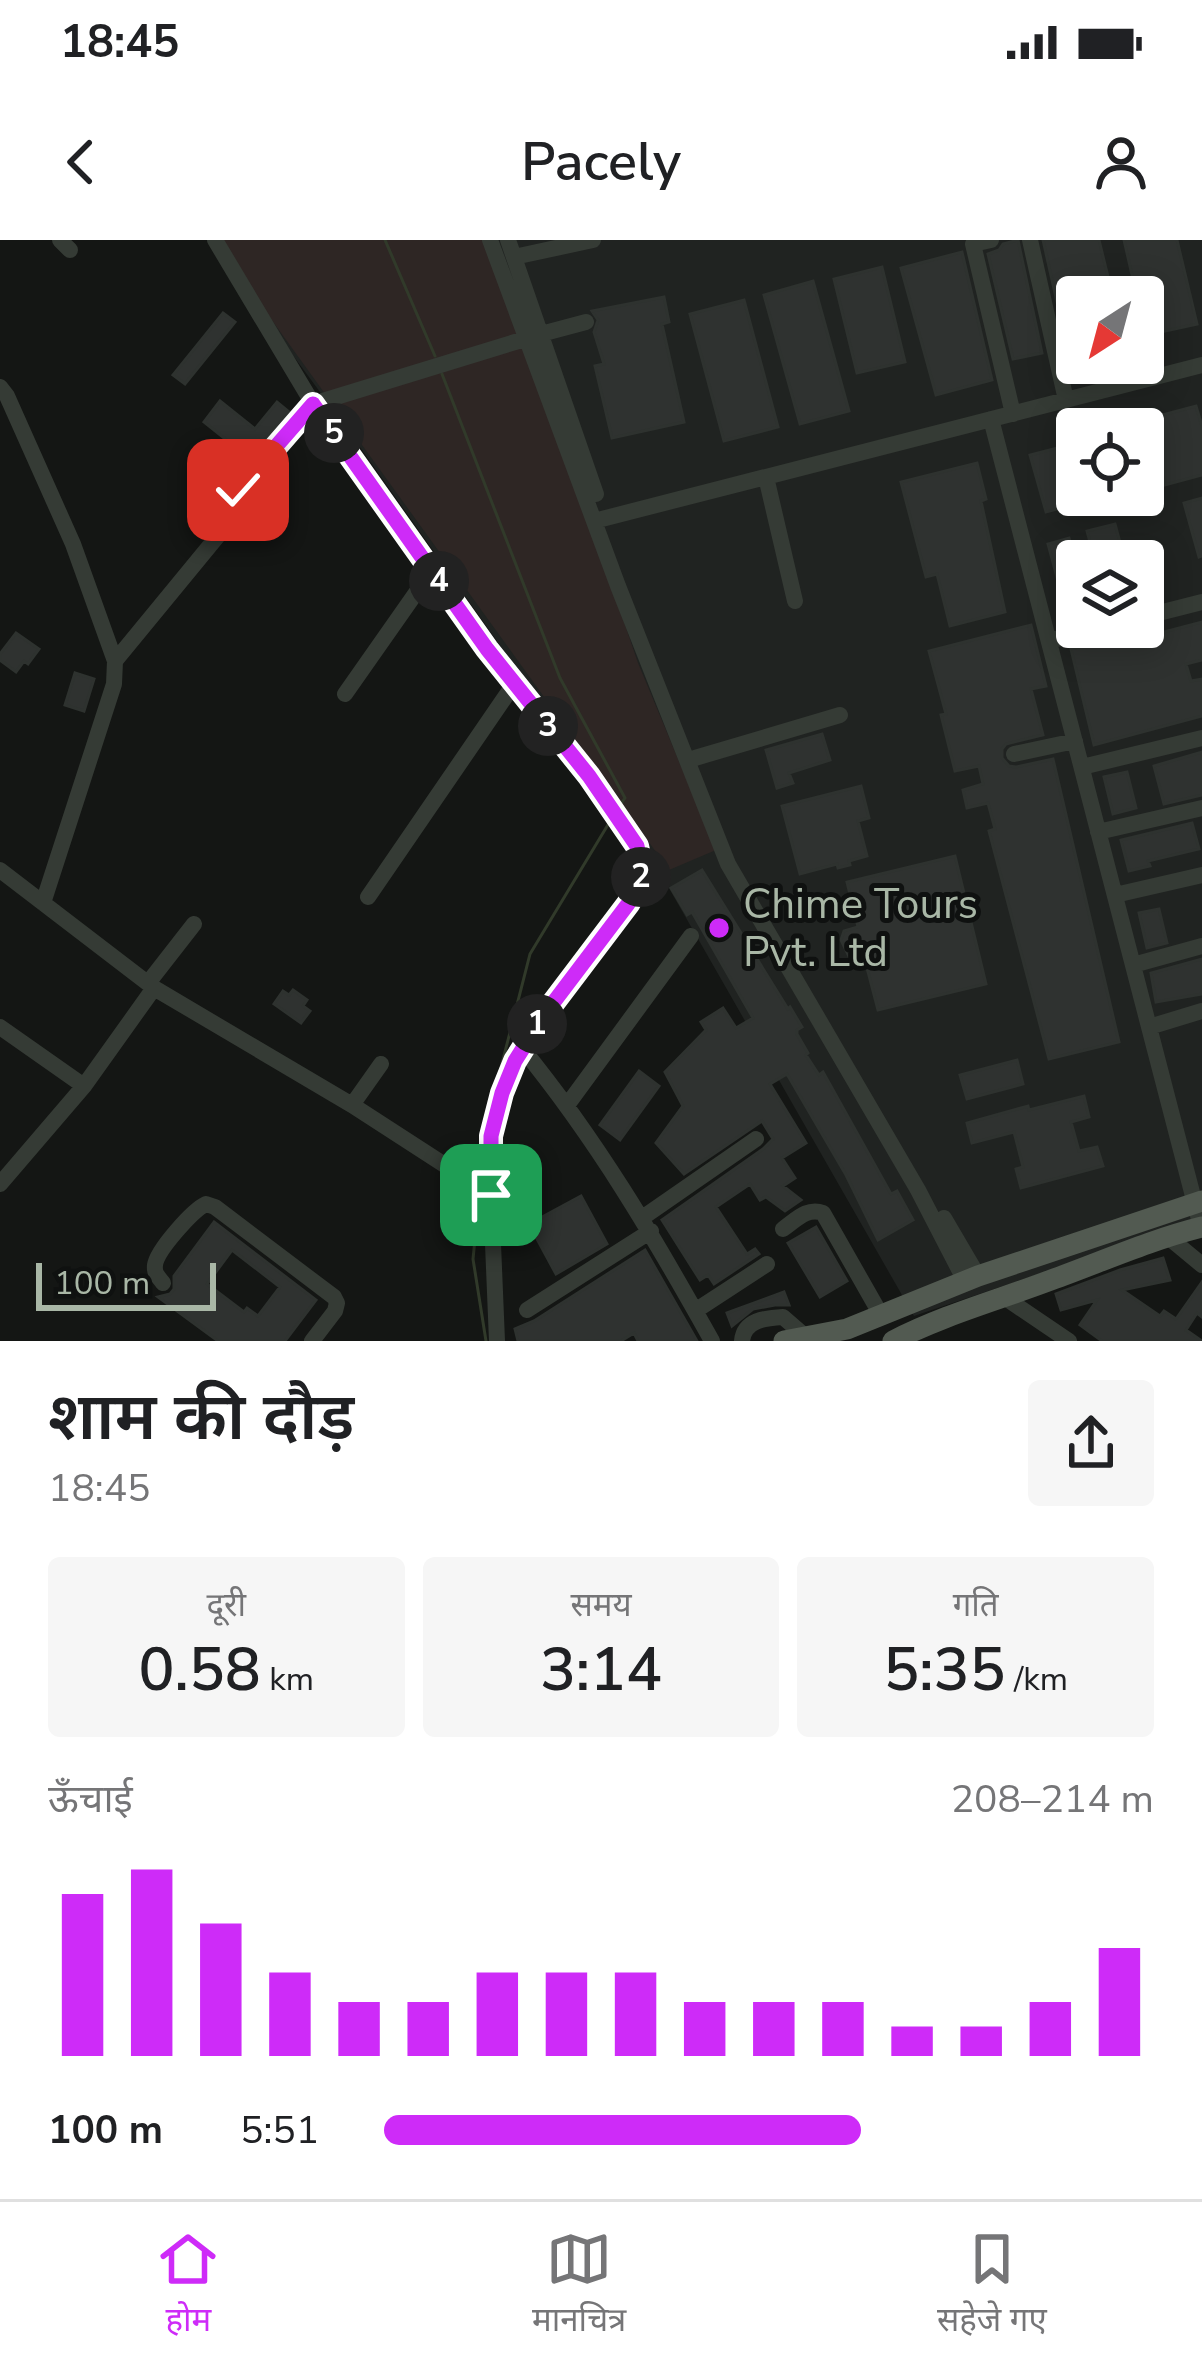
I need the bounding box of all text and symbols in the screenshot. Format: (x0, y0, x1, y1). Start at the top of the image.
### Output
text: 18:45 (60, 12, 179, 73)
text: Pacely (521, 125, 681, 199)
icon: back (48, 129, 114, 195)
icon: person (1088, 129, 1154, 195)
north arrow (1056, 276, 1164, 384)
map controls (1056, 276, 1164, 648)
pin: 5 (304, 403, 364, 463)
button: locate (1056, 408, 1164, 516)
text: 5 (324, 410, 344, 455)
pin (187, 439, 289, 541)
icon: check (205, 457, 271, 523)
button: layers (1056, 540, 1164, 648)
pin: 4 (409, 551, 469, 611)
text: 4 (429, 558, 449, 603)
pin: 3 (518, 696, 578, 756)
text: 3 (538, 703, 558, 748)
pin: 2 (611, 847, 671, 907)
text: 2 (631, 854, 651, 899)
place label: Chime Tours Pvt. Ltd (743, 876, 978, 981)
marker: Chime Tours Pvt. Ltd (706, 915, 732, 941)
pin: 1 (507, 994, 567, 1054)
text: 1 (527, 1001, 547, 1046)
pin (440, 1144, 542, 1246)
icon: arrive (458, 1162, 524, 1228)
scale bar (36, 1257, 216, 1310)
text: 100 m (54, 1261, 150, 1306)
text: शाम की दौड़ (48, 1372, 354, 1462)
button: share (1028, 1380, 1154, 1506)
text: 18:45 (48, 1462, 151, 1515)
text: दूरी (207, 1583, 246, 1628)
text: समय (570, 1583, 632, 1628)
text: गति (953, 1583, 999, 1628)
text: 0.58 (139, 1629, 261, 1711)
text: 3:14 (540, 1629, 662, 1711)
text: 5:35 (883, 1629, 1006, 1711)
text: km (261, 1657, 314, 1702)
text: /km (1006, 1657, 1068, 1702)
text: ऊँचाई (48, 1773, 133, 1826)
text: 208–214 m (951, 1773, 1154, 1826)
text: 100 m (48, 2104, 163, 2157)
text: 5:51 (240, 2104, 319, 2157)
tab: होम (155, 2226, 221, 2344)
tab: मानचित्र (532, 2226, 626, 2344)
tab: सहेजे गए (937, 2226, 1047, 2344)

